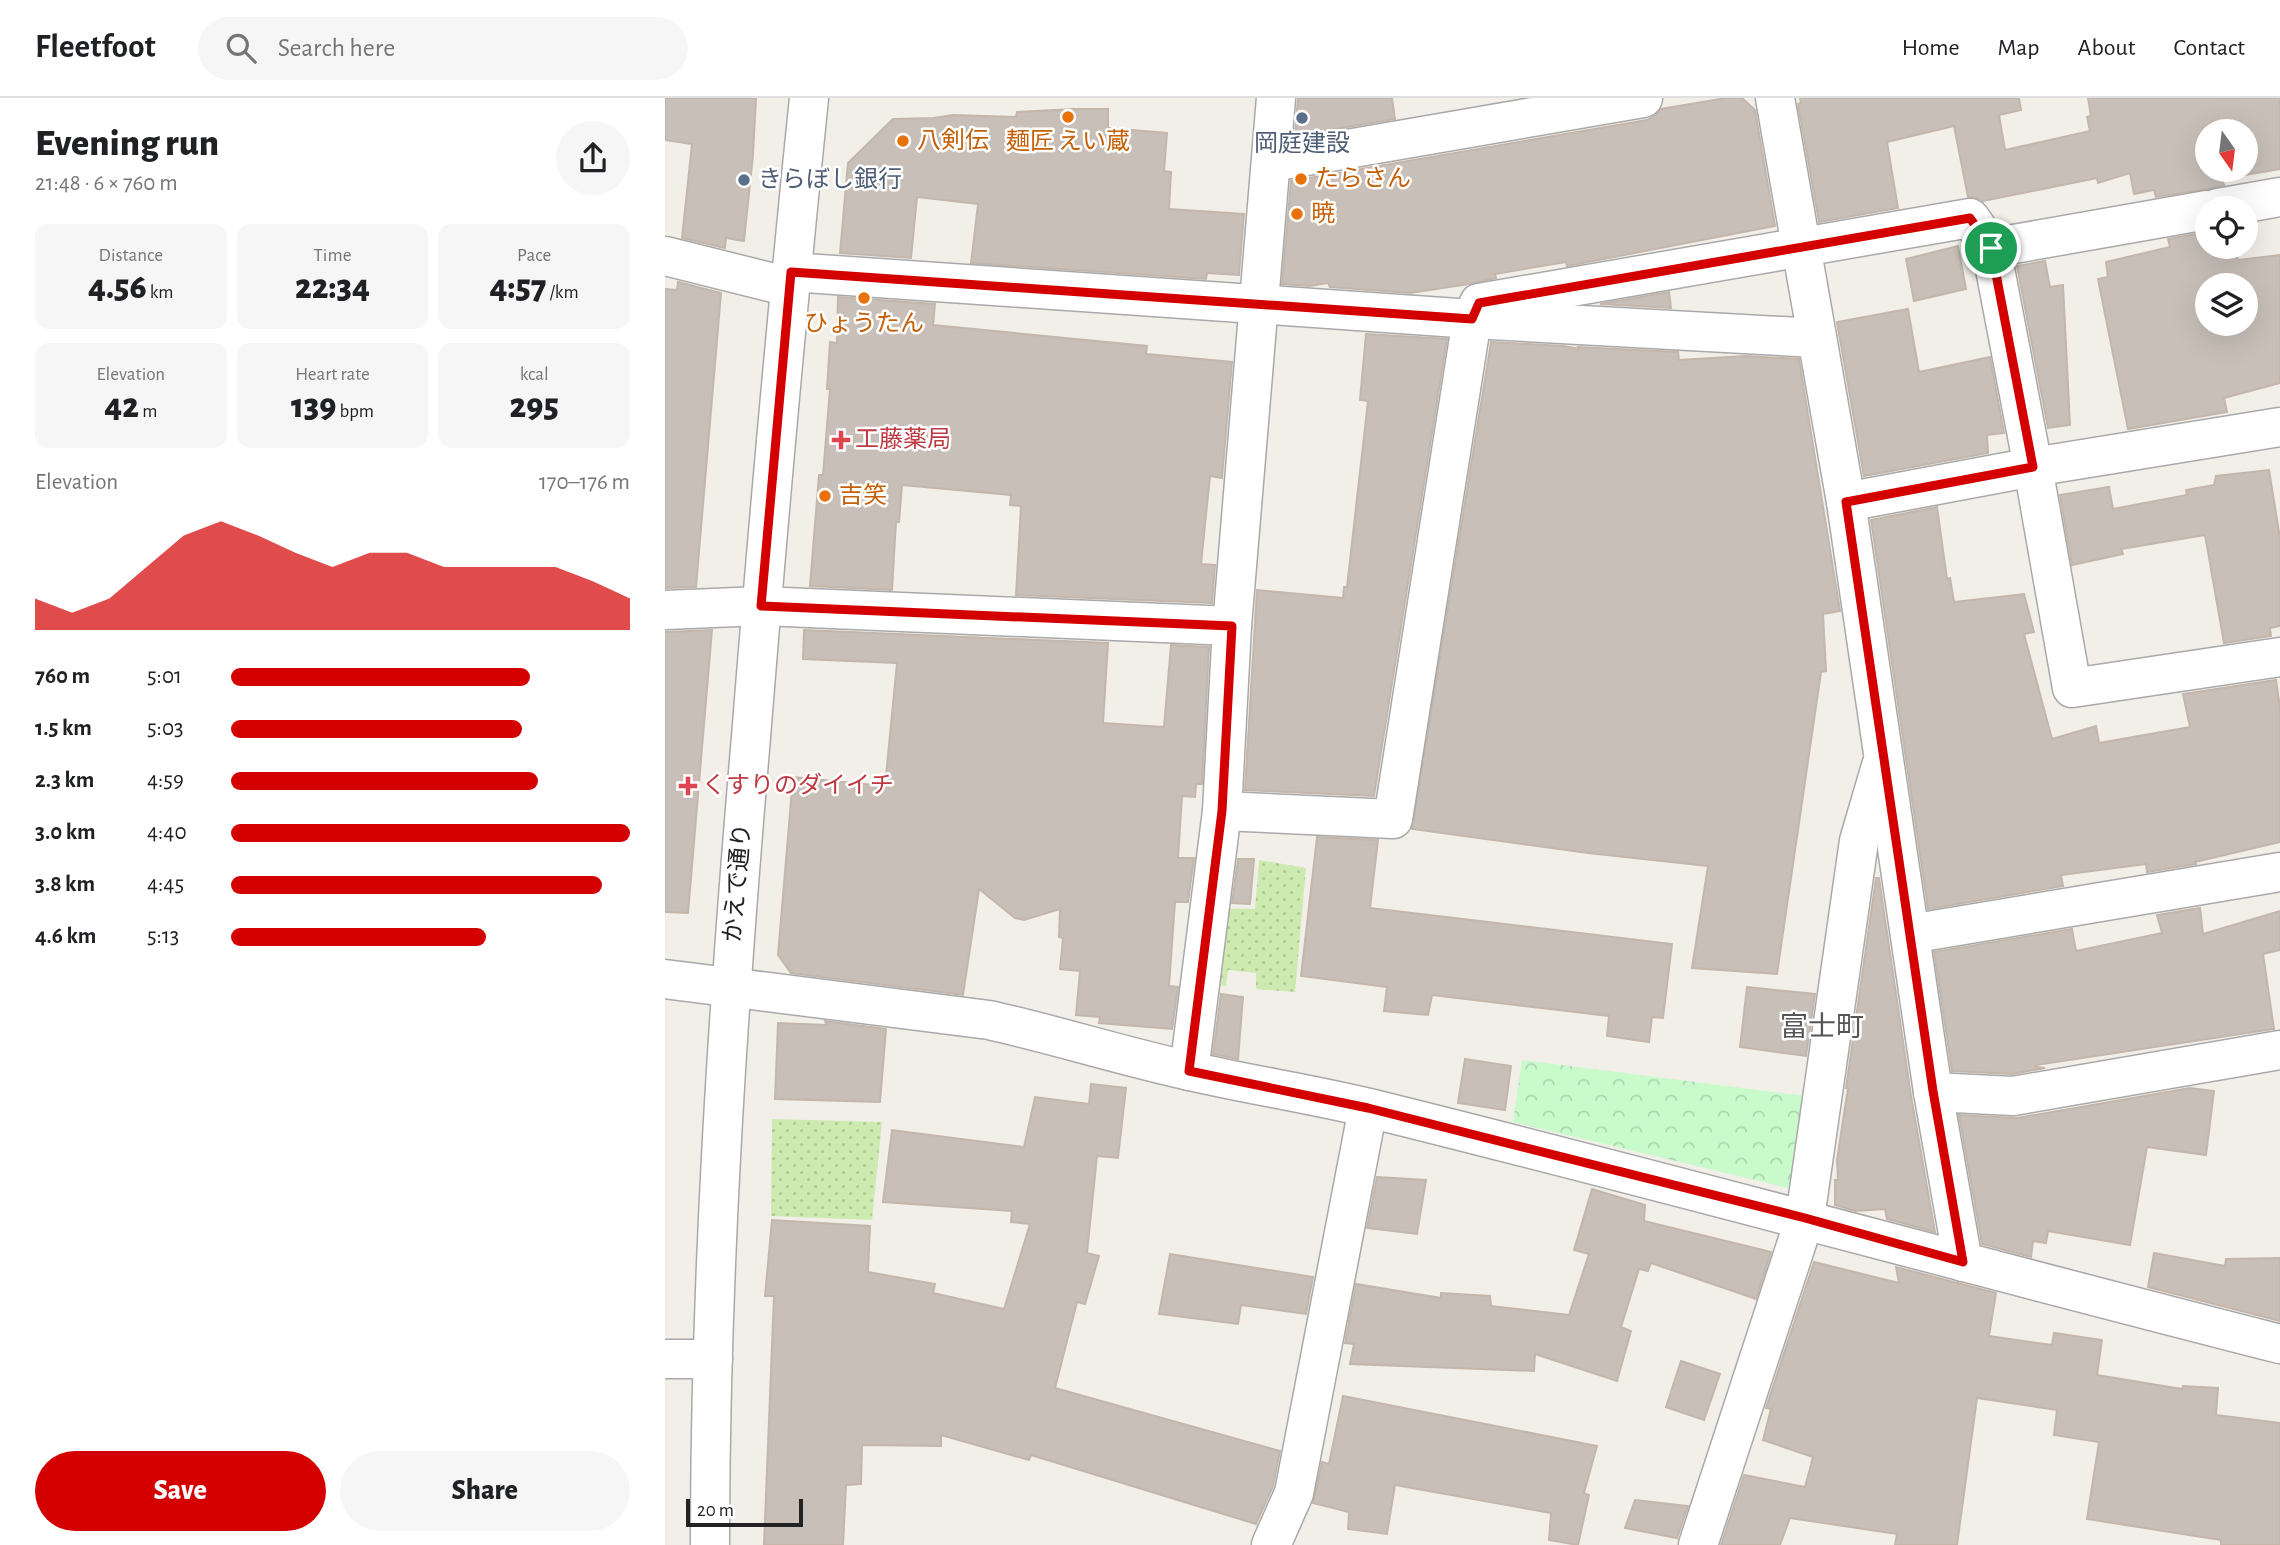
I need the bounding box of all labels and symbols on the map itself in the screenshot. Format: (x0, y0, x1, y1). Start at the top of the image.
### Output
marker: 麺匠 えい蔵 (1060, 109, 1076, 125)
marker: 岡庭建設 (1294, 110, 1310, 126)
north arrow (2195, 119, 2257, 182)
place label: 八剣伝 (917, 127, 989, 153)
place label: 麺匠 えい蔵 (1006, 128, 1130, 154)
place label: 岡庭建設 (1254, 130, 1350, 156)
marker: 八剣伝 (895, 133, 911, 149)
place label: きらぼし銀行 (758, 166, 902, 192)
place label: たらさん (1315, 166, 1411, 191)
marker: たらさん (1293, 171, 1309, 187)
marker: きらぼし銀行 (736, 172, 752, 188)
place label: 暁 (1311, 200, 1335, 226)
marker: 暁 (1289, 206, 1305, 222)
pin (1961, 218, 2021, 278)
marker: ひょうたん (856, 290, 872, 306)
place label: ひょうたん (804, 311, 924, 336)
place label: 工藤薬局 (855, 426, 951, 452)
marker: 工藤薬局 (833, 432, 849, 448)
place label: 吉笑 (839, 482, 887, 508)
marker: 吉笑 (817, 488, 833, 504)
place label: くすりのダイイチ (702, 772, 894, 798)
marker: くすりのダイイチ (680, 778, 696, 794)
street label: かえで通り (720, 822, 755, 943)
district label: 富士町 (1780, 1012, 1864, 1042)
scale bar (686, 1496, 803, 1528)

